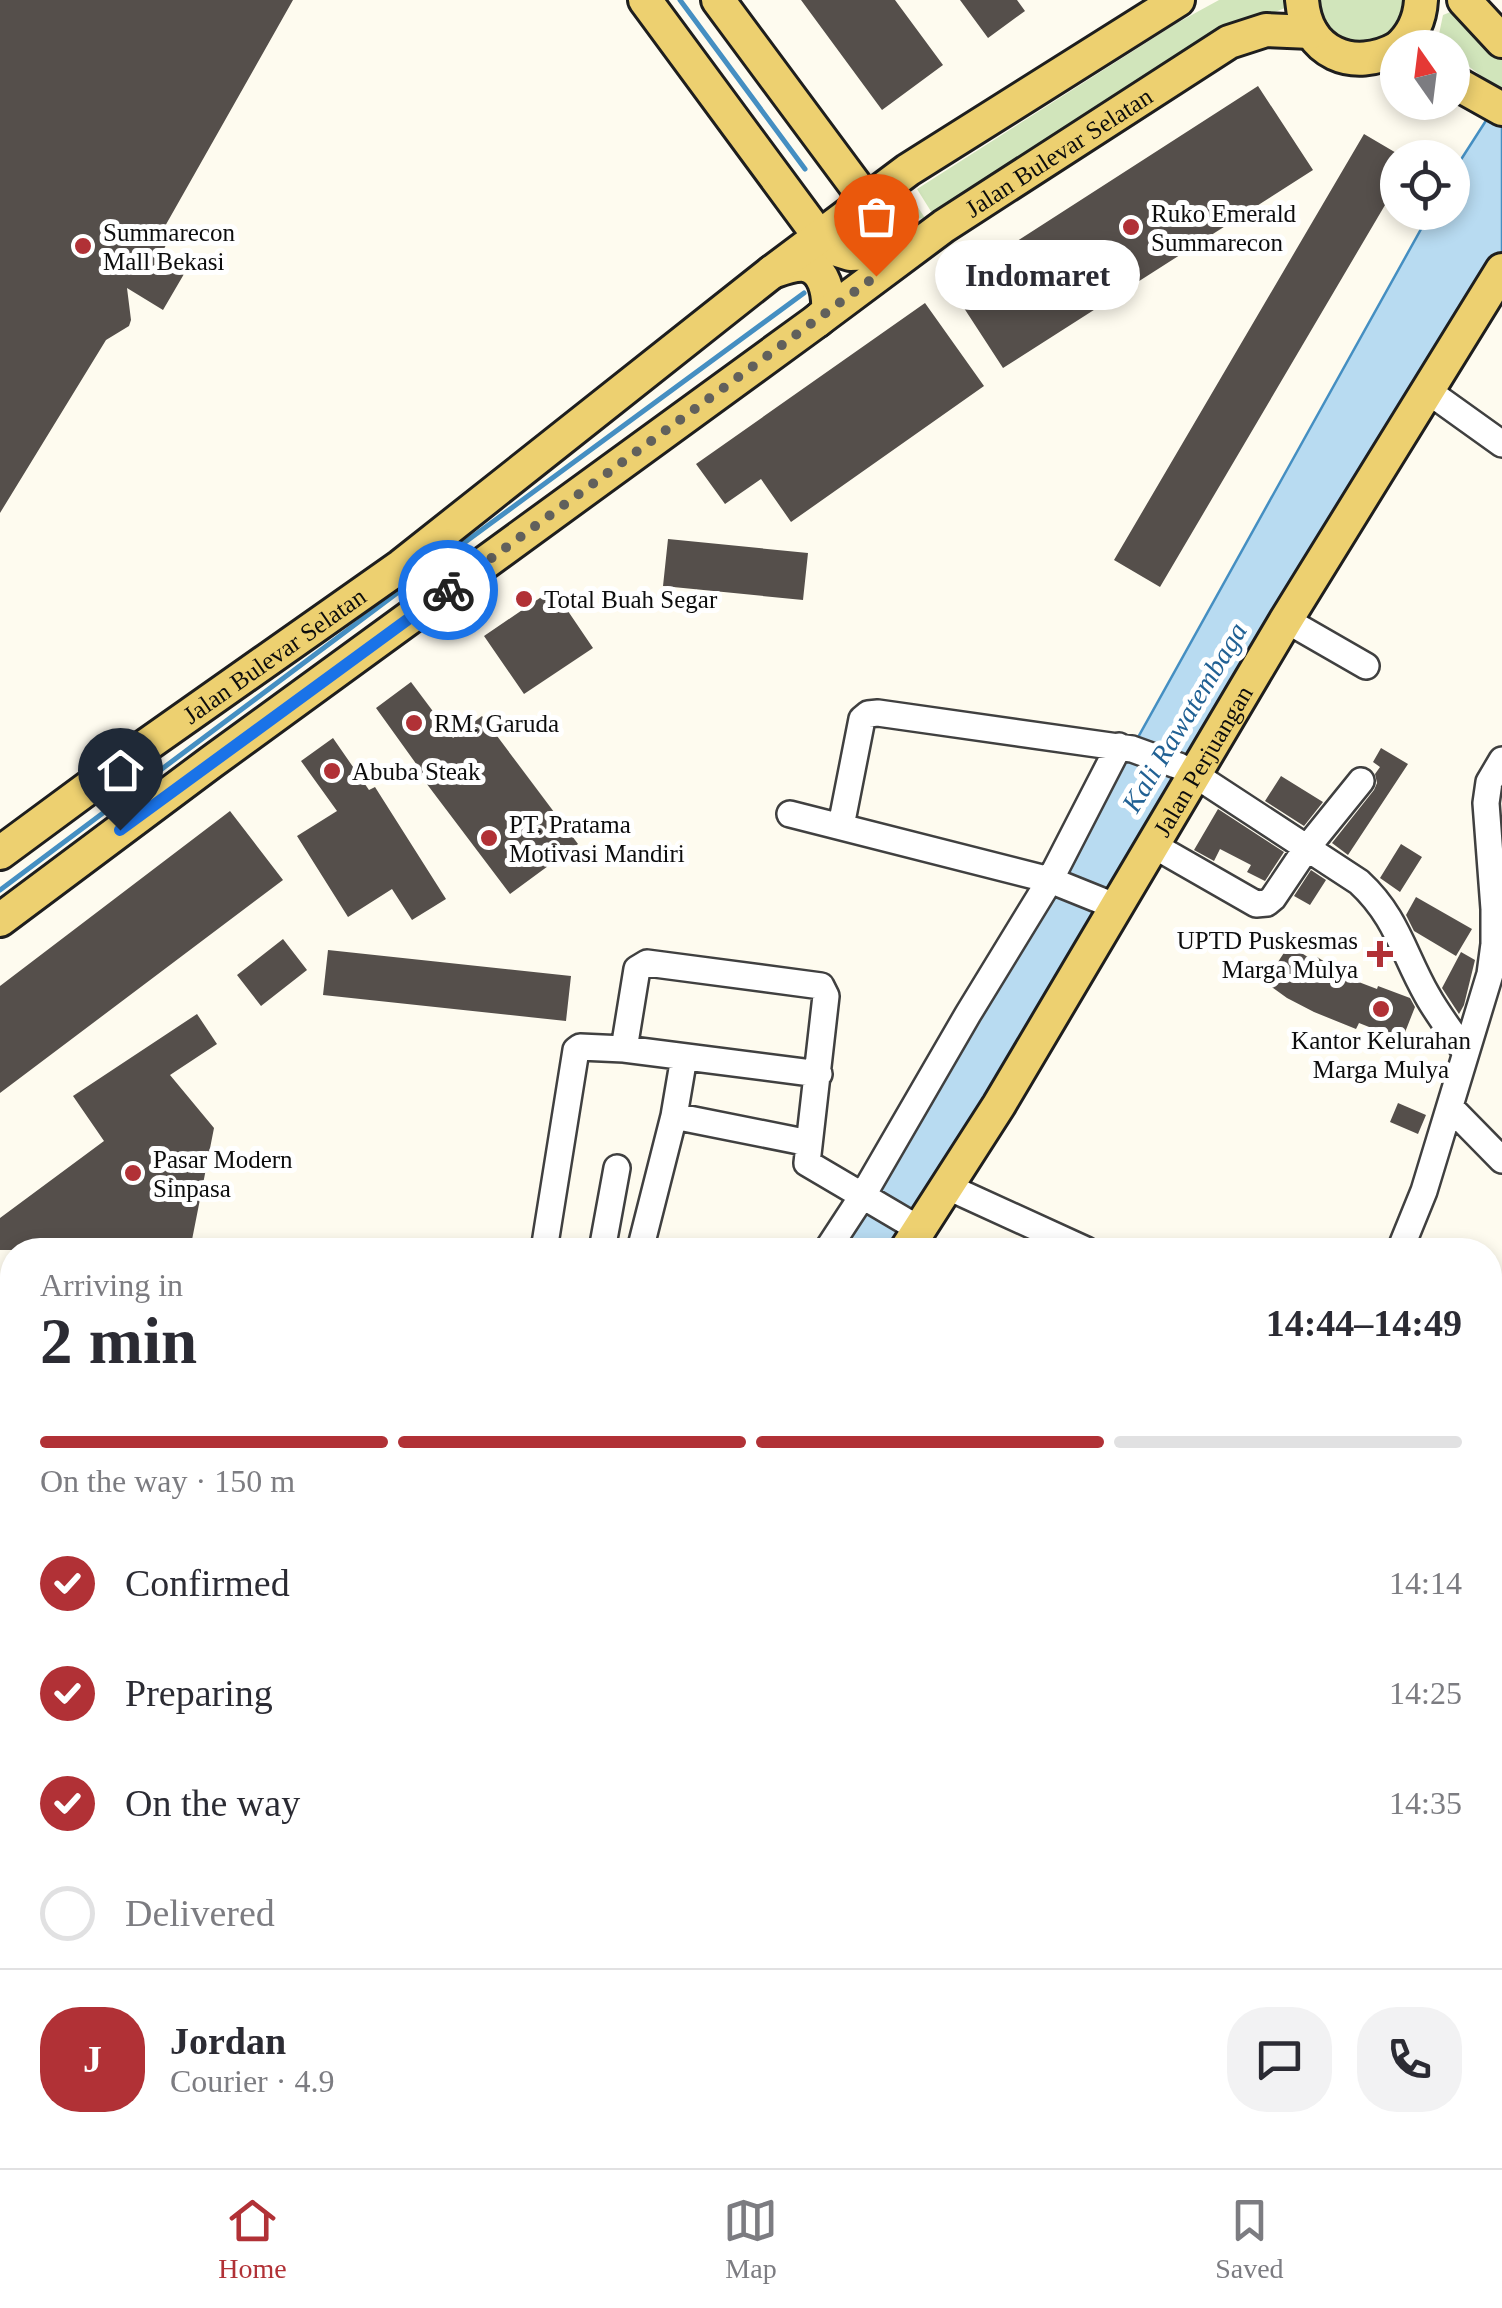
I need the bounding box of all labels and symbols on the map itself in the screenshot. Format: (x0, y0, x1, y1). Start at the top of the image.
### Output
north arrow (1380, 30, 1470, 120)
street label: Jalan Bulevar Selatan (960, 82, 1158, 223)
pin (834, 174, 919, 277)
place label: Ruko Emerald Summarecon (1151, 200, 1297, 256)
marker: Ruko Emerald Summarecon (1120, 216, 1142, 238)
place label: Summarecon Mall Bekasi (103, 219, 235, 275)
marker: Summarecon Mall Bekasi (72, 235, 94, 257)
callout: Indomaret (936, 241, 1141, 311)
courier (398, 540, 498, 640)
street label: Jalan Bulevar Selatan (178, 582, 371, 729)
place label: Total Buah Segar (544, 586, 718, 613)
marker: Total Buah Segar (513, 588, 535, 610)
water label: Kali Rawatembaga (1115, 617, 1253, 818)
street label: Jalan Perjuangan (1148, 681, 1258, 841)
place label: RM. Garuda (434, 710, 559, 737)
marker: RM. Garuda (403, 712, 425, 734)
pin (78, 728, 163, 831)
place label: Abuba Steak (352, 758, 481, 785)
marker: Abuba Steak (321, 760, 343, 782)
place label: PT. Pratama Motivasi Mandiri (509, 811, 685, 867)
marker: PT. Pratama Motivasi Mandiri (478, 827, 500, 849)
place label: UPTD Puskesmas Marga Mulya (1177, 927, 1358, 983)
marker: UPTD Puskesmas Marga Mulya (1367, 941, 1393, 967)
marker: Kantor Kelurahan Marga Mulya (1370, 998, 1392, 1020)
place label: Kantor Kelurahan Marga Mulya (1291, 1027, 1471, 1083)
place label: Pasar Modern Sinpasa (153, 1146, 293, 1202)
marker: Pasar Modern Sinpasa (122, 1162, 144, 1184)

